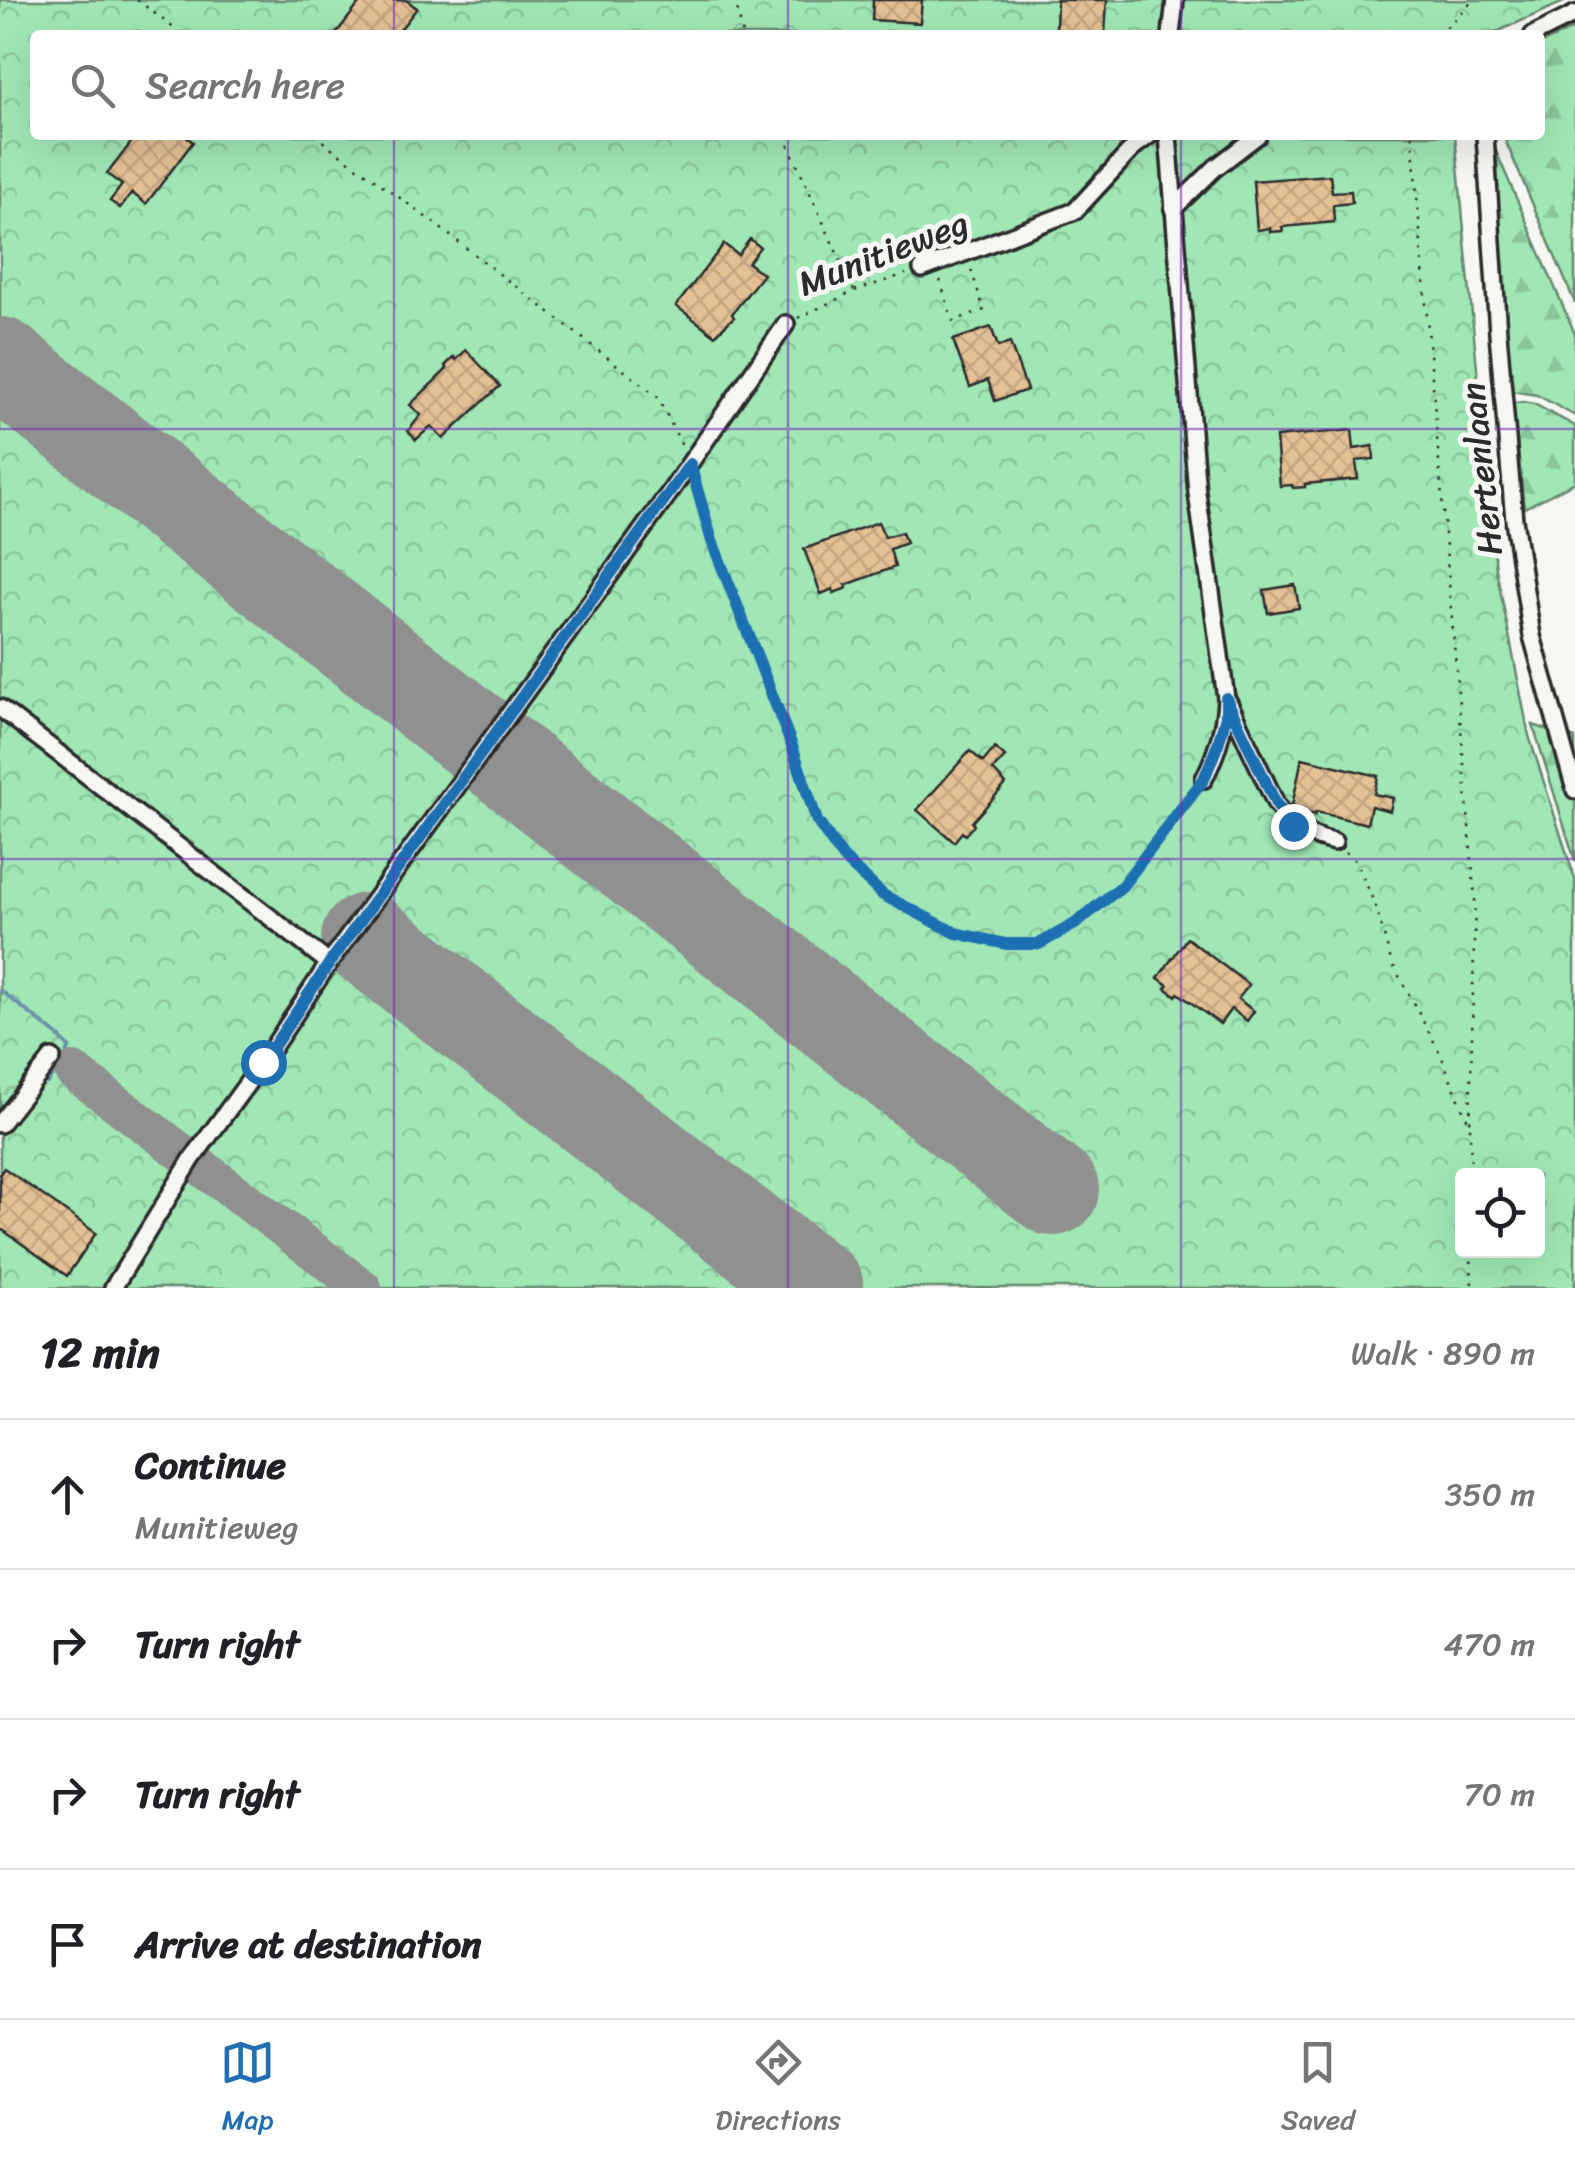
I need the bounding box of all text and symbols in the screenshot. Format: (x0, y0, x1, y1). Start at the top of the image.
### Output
search box (30, 30, 1545, 140)
text: Search here (145, 52, 345, 119)
icon: search (65, 58, 120, 113)
street label: Munitieweg (789, 192, 977, 314)
street label: Hertenlaan (1441, 379, 1521, 558)
route end (1271, 804, 1317, 850)
route start (241, 1040, 287, 1086)
map controls (1455, 1168, 1545, 1258)
button: locate (1455, 1168, 1545, 1258)
text: 12 min (40, 1316, 160, 1390)
text: Walk · 890 m (1351, 1325, 1535, 1382)
text: Continue (135, 1432, 286, 1499)
text: 350 m (1445, 1466, 1535, 1523)
icon: ahead (40, 1467, 95, 1522)
text: Munitieweg (135, 1499, 298, 1556)
text: Turn right (135, 1611, 300, 1678)
text: 470 m (1444, 1616, 1535, 1673)
icon: right (40, 1617, 95, 1672)
text: Turn right (135, 1761, 300, 1828)
text: 70 m (1464, 1766, 1535, 1823)
icon: right (40, 1767, 95, 1822)
text: Arrive at destination (135, 1911, 482, 1978)
icon: arrive (40, 1917, 95, 1972)
tab: Map (220, 2035, 275, 2144)
tab: Directions (715, 2035, 841, 2144)
tab: Saved (1281, 2035, 1355, 2144)

